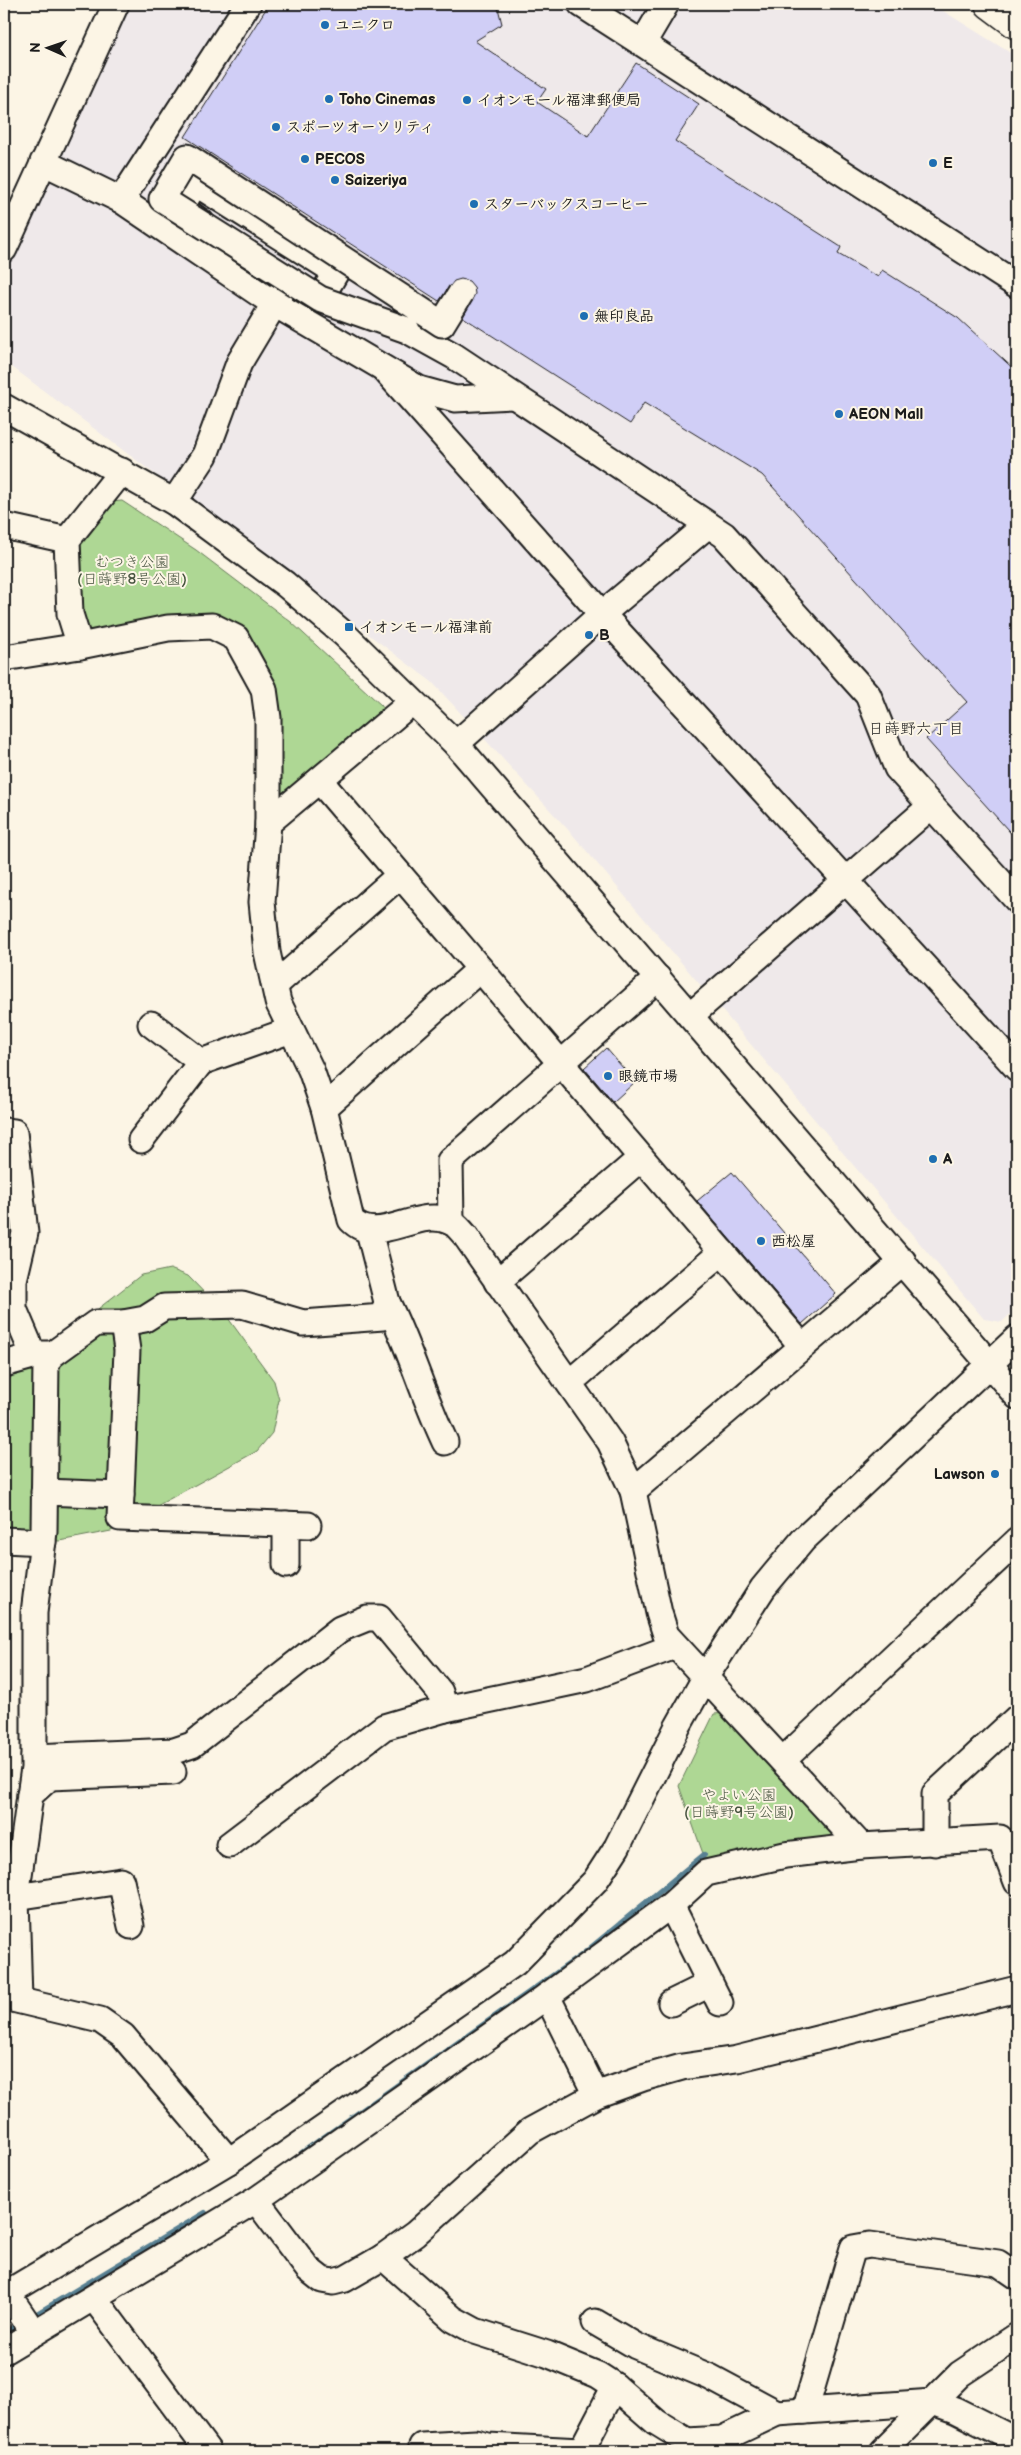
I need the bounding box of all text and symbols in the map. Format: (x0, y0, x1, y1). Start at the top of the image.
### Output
place label: ユニクロ (335, 16, 395, 35)
marker: ユニクロ (319, 19, 331, 31)
north arrow (22, 22, 72, 72)
text: N (27, 42, 44, 53)
place label: Toho Cinemas (339, 90, 435, 109)
place label: イオンモール福津郵便局 (477, 91, 641, 110)
marker: Toho Cinemas (323, 93, 335, 105)
marker: イオンモール福津郵便局 (461, 94, 473, 106)
place label: スポーツオーソリティ (286, 118, 435, 137)
marker: スポーツオーソリティ (270, 121, 282, 133)
place label: PECOS (315, 150, 365, 169)
marker: PECOS (299, 153, 311, 165)
place label: E (943, 154, 953, 173)
marker: E (927, 157, 939, 169)
place label: Saizeriya (345, 171, 407, 190)
marker: Saizeriya (329, 174, 341, 186)
place label: スターバックスコーヒー (484, 195, 649, 214)
marker: スターバックスコーヒー (468, 198, 480, 210)
place label: 無印良品 (594, 307, 654, 326)
marker: 無印良品 (578, 310, 590, 322)
place label: AEON Mall (848, 405, 923, 424)
marker: AEON Mall (833, 408, 845, 420)
park label: むつき公園 (日蒔野8号公園) (77, 553, 187, 589)
place label: イオンモール福津前 (359, 618, 493, 637)
marker: イオンモール福津前 (343, 621, 355, 633)
place label: B (599, 626, 610, 645)
marker: B (583, 629, 595, 641)
district label: 日蒔野六丁目 (868, 720, 964, 739)
place label: 眼鏡市場 (618, 1067, 678, 1086)
marker: 眼鏡市場 (602, 1070, 614, 1082)
place label: A (942, 1150, 953, 1169)
marker: A (927, 1153, 939, 1165)
place label: 西松屋 (771, 1232, 816, 1251)
marker: 西松屋 (755, 1235, 767, 1247)
place label: Lawson (934, 1465, 985, 1484)
marker: Lawson (989, 1468, 1001, 1480)
park label: やよい公園 (日蒔野9号公園) (684, 1786, 794, 1822)

